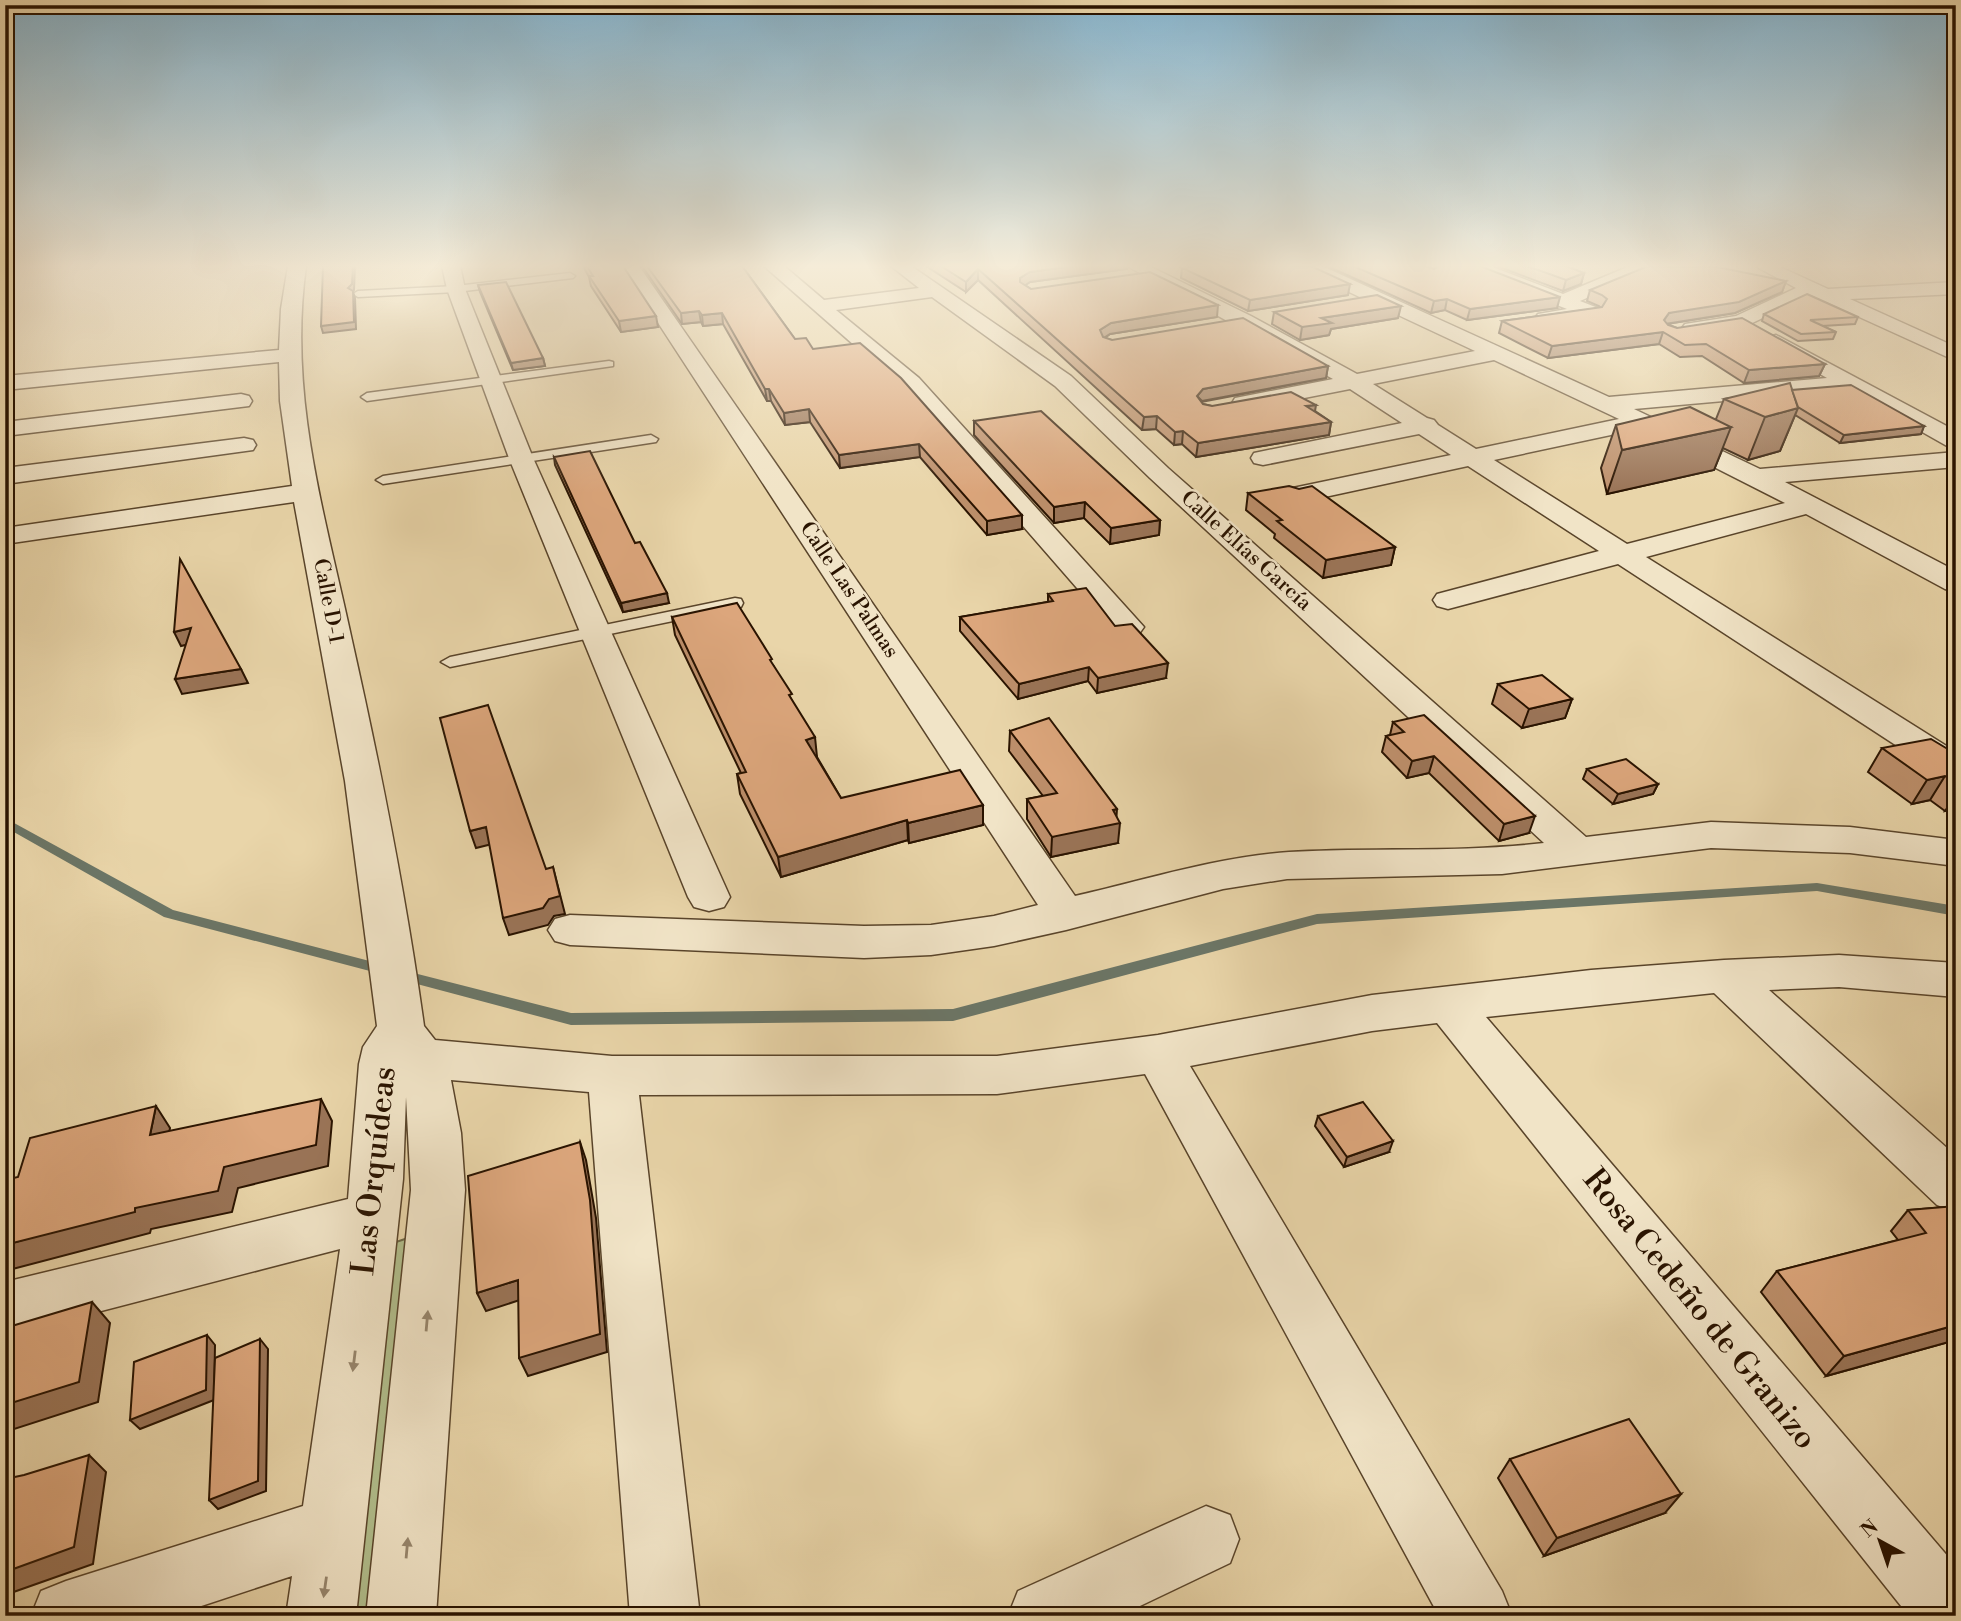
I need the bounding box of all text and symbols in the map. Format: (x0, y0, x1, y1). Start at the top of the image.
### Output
street label: Calle Elías García (1175, 485, 1317, 617)
street label: Calle Las Palmas (794, 517, 904, 663)
street label: Calle D-1 (307, 556, 349, 646)
street label: Las Orquídeas (343, 1065, 405, 1277)
street label: Rosa Cedeño de Granizo (1574, 1160, 1826, 1458)
one-way arrow (422, 1310, 433, 1332)
one-way arrow (348, 1350, 359, 1372)
north arrow (1846, 1506, 1916, 1576)
text: N (1856, 1515, 1883, 1543)
one-way arrow (402, 1537, 413, 1559)
one-way arrow (319, 1576, 330, 1598)

